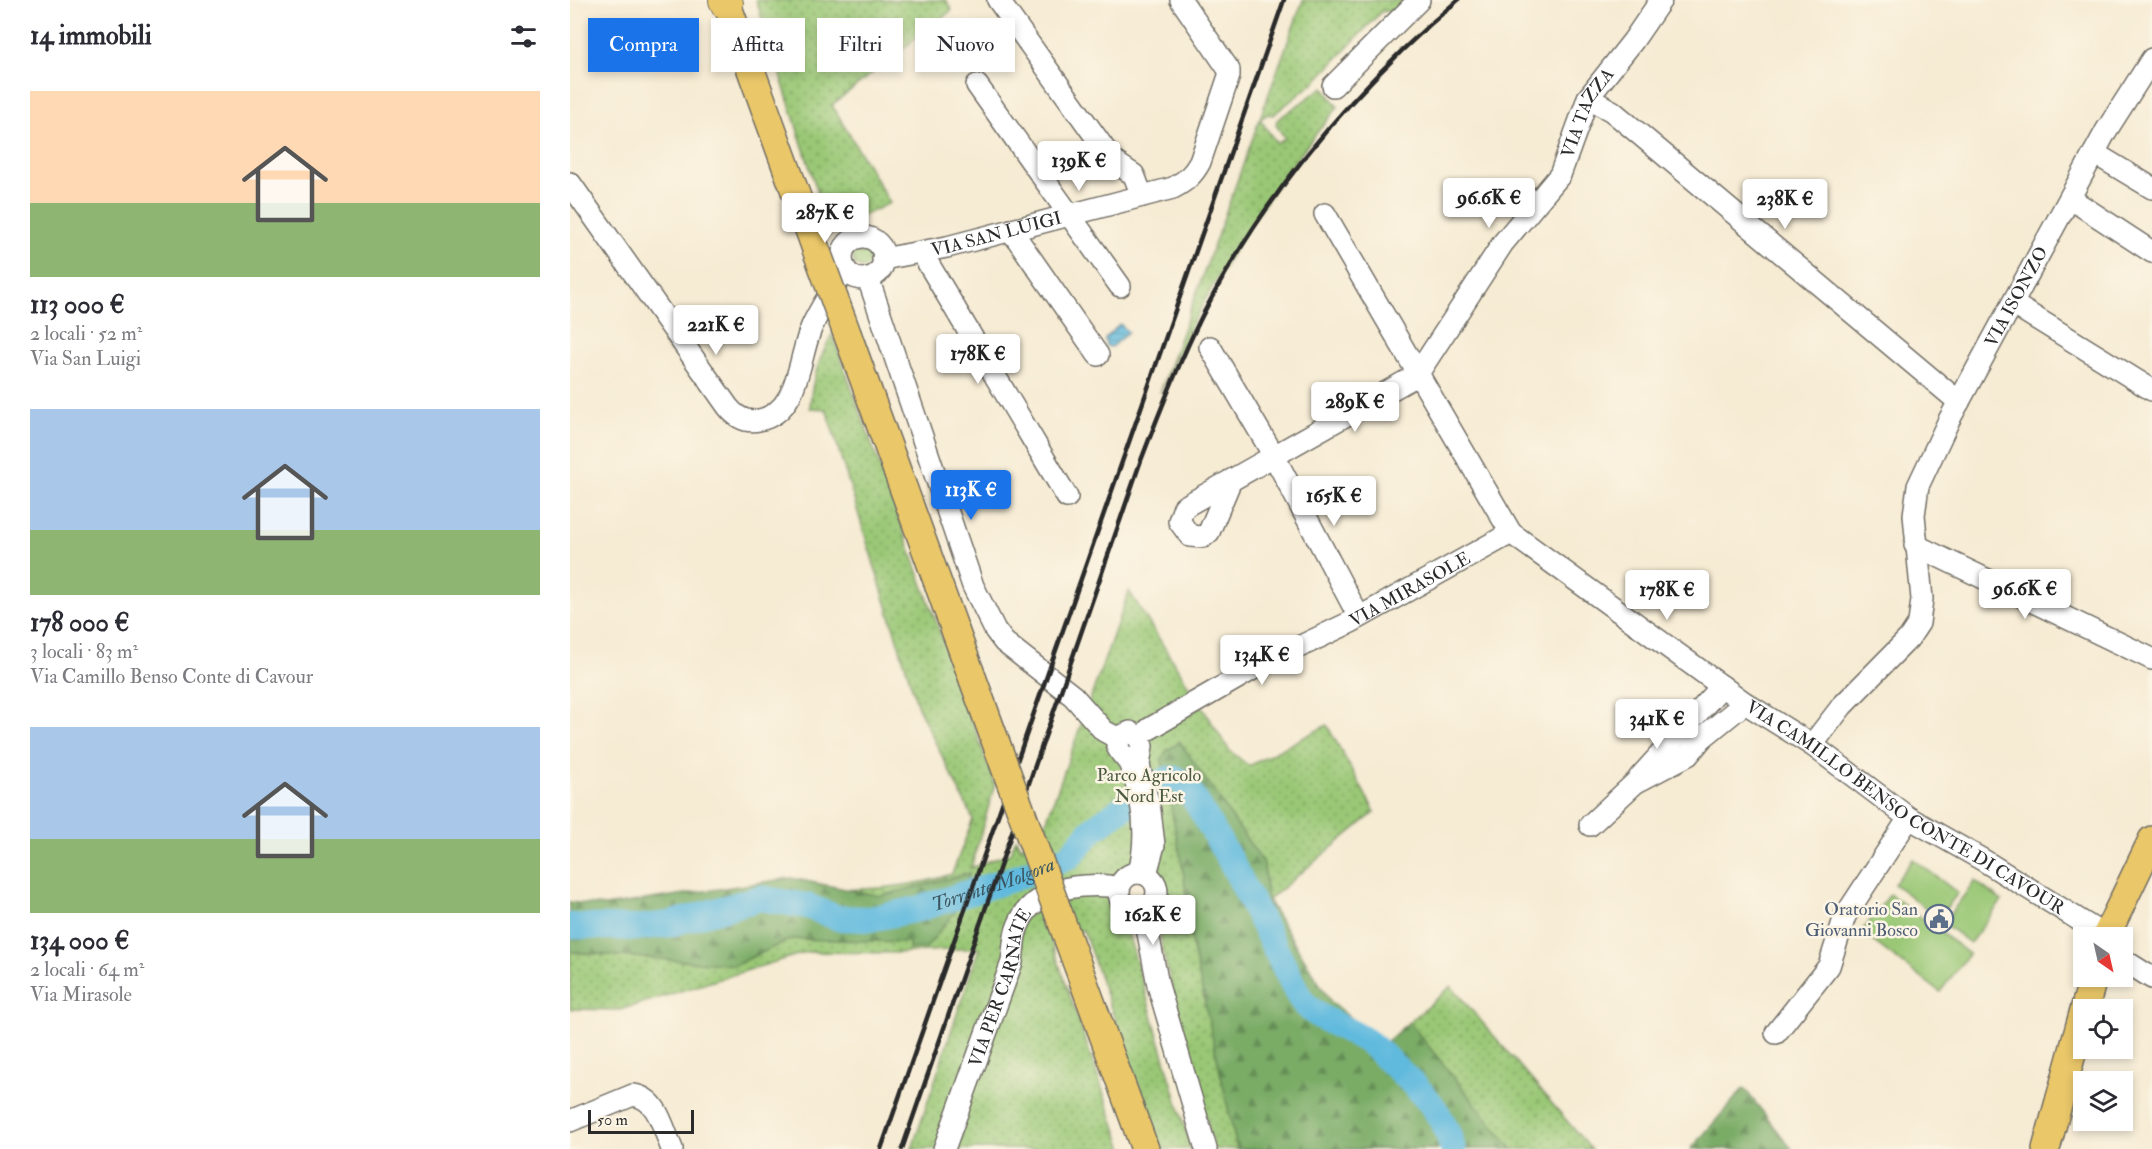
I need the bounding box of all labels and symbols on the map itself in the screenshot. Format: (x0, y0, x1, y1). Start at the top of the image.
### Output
street label: VIA TAZZA (1556, 63, 1619, 161)
pin: 139K € (1030, 141, 1128, 192)
pin: 96.6K € (1434, 178, 1544, 229)
pin: 238K € (1736, 179, 1834, 230)
pin: 287K € (776, 193, 874, 244)
street label: VIA SAN LUIGI (929, 206, 1064, 261)
street label: VIA ISONZO (1979, 242, 2053, 351)
pin: 221K € (667, 305, 765, 356)
pin: 178K € (929, 334, 1027, 385)
pin: 289K € (1306, 382, 1404, 433)
pin: 113K € (922, 470, 1020, 521)
pin: 165K € (1285, 476, 1383, 527)
street label: VIA MIRASOLE (1345, 546, 1474, 632)
pin: 96.6K € (1970, 569, 2080, 620)
pin: 178K € (1618, 570, 1716, 621)
pin: 134K € (1213, 635, 1311, 686)
street label: VIA CAMILLO BENSO CONTE DI CAVOUR (1742, 695, 2070, 920)
pin: 341K € (1608, 699, 1706, 750)
park label: Parco Agricolo Nord Est (1097, 764, 1202, 808)
water label: Torrente Molgora (928, 851, 1058, 916)
pin: 162K € (1104, 895, 1202, 946)
place label: Oratorio San Giovanni Bosco (1805, 898, 1918, 942)
public building icon: Oratorio San Giovanni Bosco (1923, 903, 1955, 935)
street label: VIA PER CARNATE (963, 904, 1037, 1070)
north arrow (2073, 927, 2133, 987)
scale bar (588, 1107, 694, 1134)

